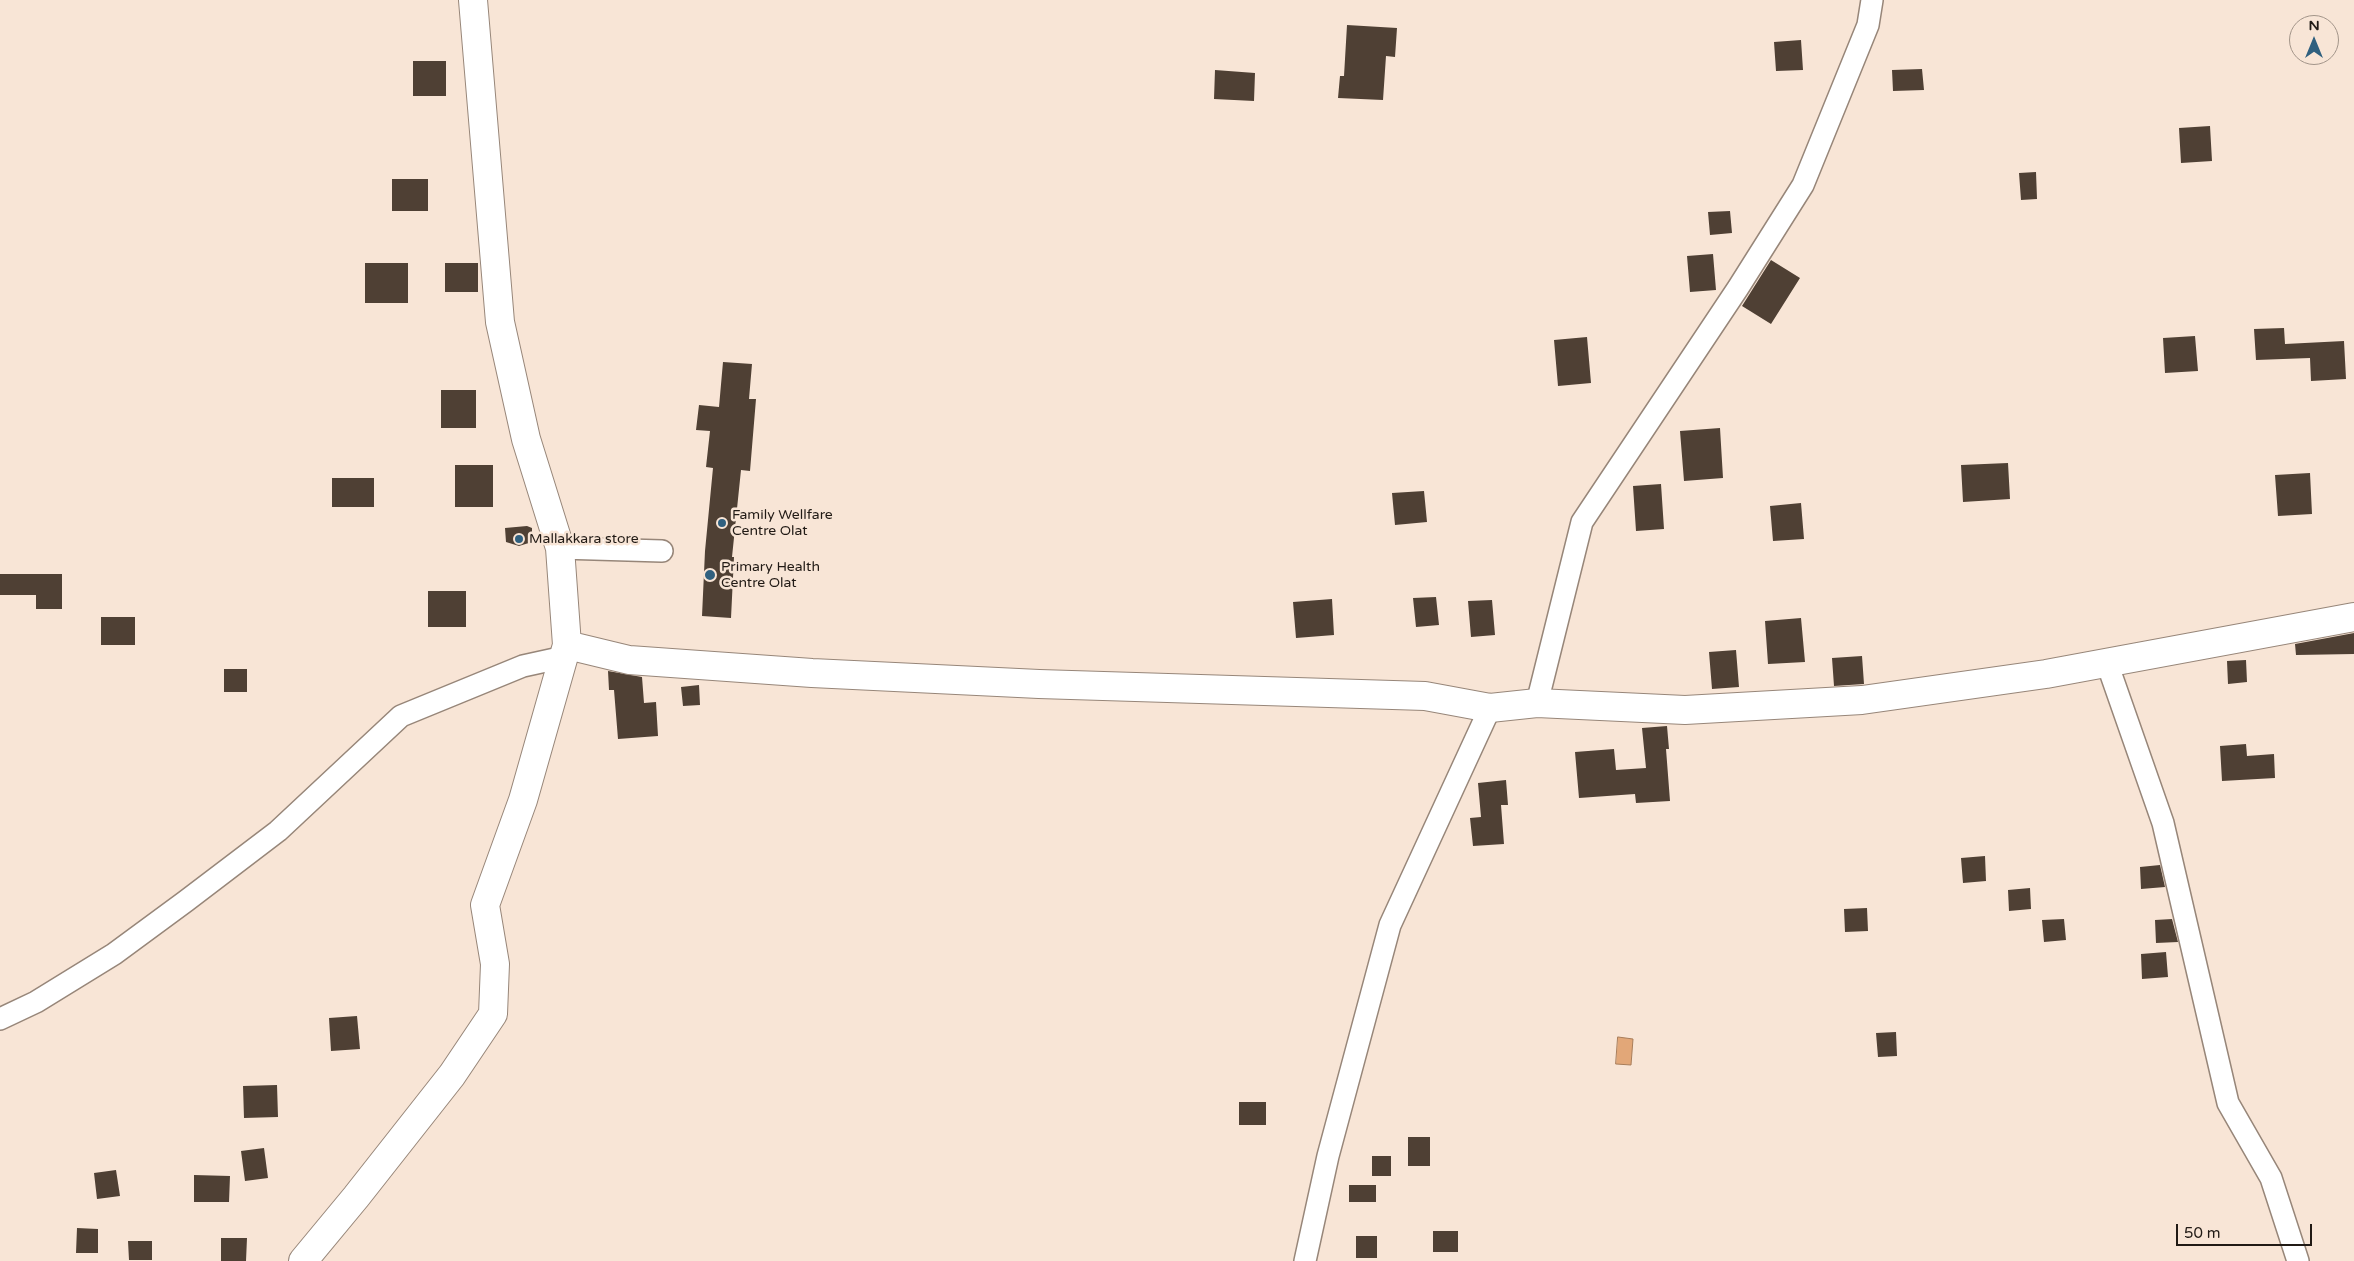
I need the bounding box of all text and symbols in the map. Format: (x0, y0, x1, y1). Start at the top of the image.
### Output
north arrow (2289, 15, 2339, 65)
text: N (2308, 17, 2320, 34)
place label: Family Wellfare Centre Olat (732, 507, 833, 540)
marker: Family Wellfare Centre Olat (716, 517, 728, 529)
place label: Mallakkara store (529, 531, 639, 547)
marker: Mallakkara store (513, 533, 525, 545)
place label: Primary Health Centre Olat (721, 559, 820, 592)
marker: Primary Health Centre Olat (703, 568, 717, 582)
scale bar (2179, 1214, 2315, 1246)
text: 50 m (2184, 1224, 2221, 1242)

